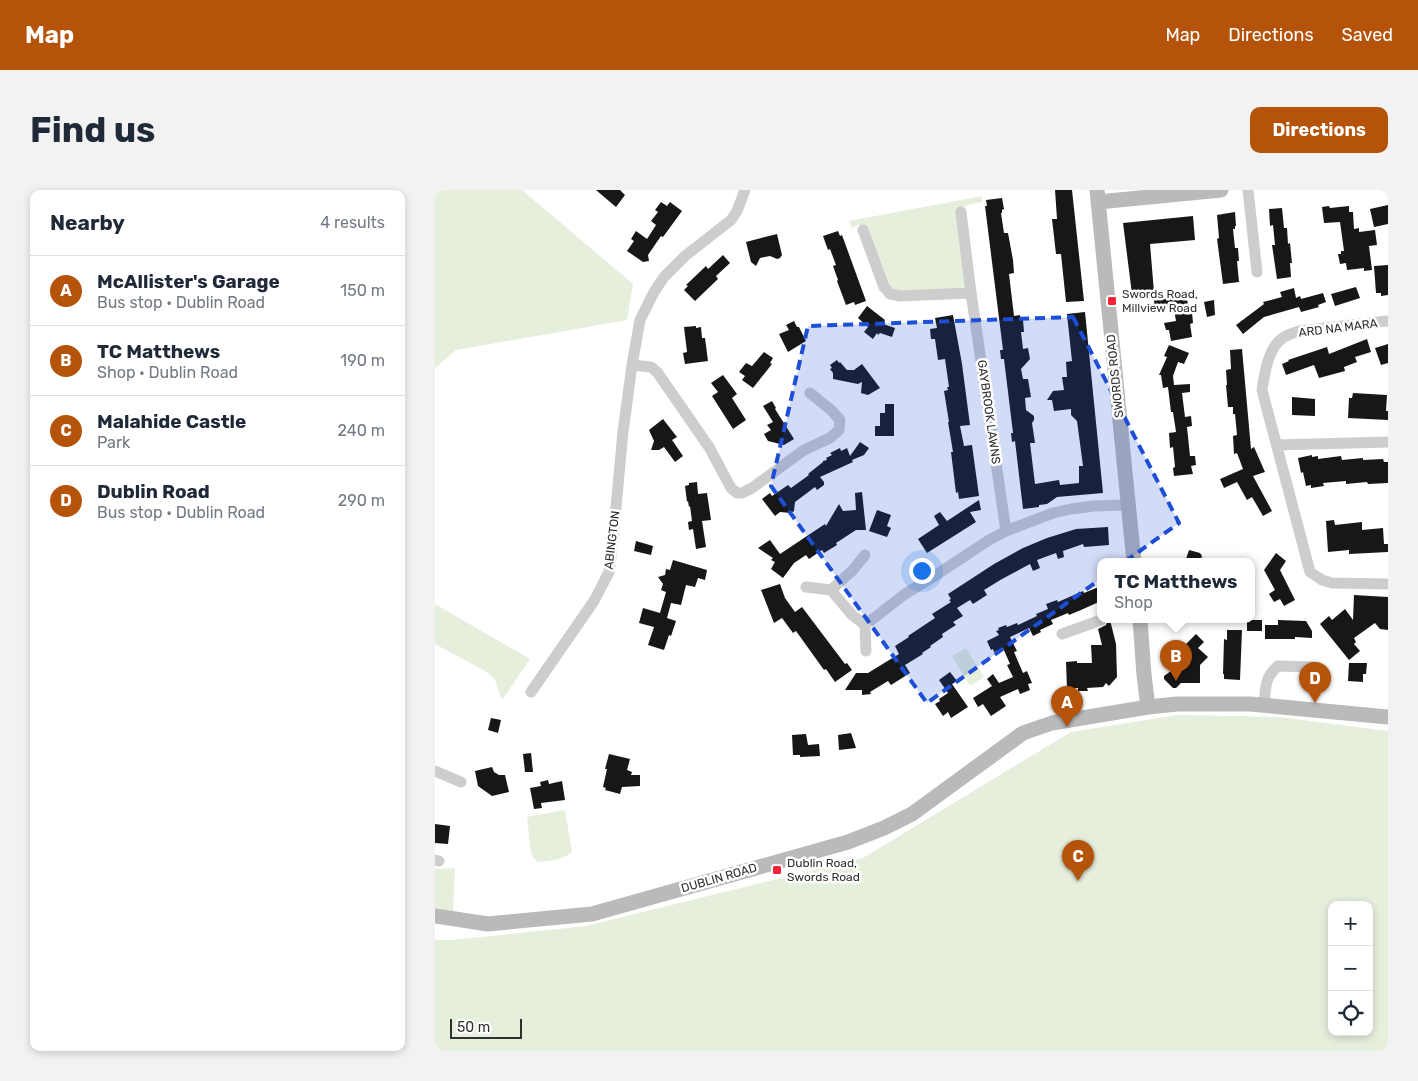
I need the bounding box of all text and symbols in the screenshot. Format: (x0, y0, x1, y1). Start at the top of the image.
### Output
text: Map (25, 21, 74, 49)
text: Map (1165, 24, 1200, 46)
text: Directions (1228, 24, 1314, 46)
text: Saved (1342, 24, 1393, 46)
button: Directions (1250, 107, 1388, 153)
text: Find us (30, 109, 155, 151)
text: Nearby (50, 210, 125, 235)
text: 4 results (320, 213, 385, 232)
text: McAllister's Garage (97, 270, 280, 293)
text: A (60, 281, 72, 300)
text: 150 m (340, 281, 385, 300)
place label: Swords Road, Millview Road (1122, 287, 1198, 315)
text: Bus stop · Dublin Road (97, 293, 265, 312)
marker: Swords Road, Millview Road (1106, 295, 1118, 307)
street label: ARD NA MARA (1298, 316, 1378, 340)
street label: SWORDS ROAD (1104, 334, 1126, 418)
text: TC Matthews (97, 340, 220, 363)
text: B (60, 351, 72, 370)
text: 190 m (340, 351, 385, 370)
street label: GAYBROOK LAWNS (975, 359, 1003, 465)
text: Shop · Dublin Road (97, 363, 238, 382)
text: Malahide Castle (97, 410, 246, 433)
text: C (60, 421, 72, 440)
text: 240 m (338, 421, 385, 440)
text: Park (97, 433, 130, 452)
text: Dublin Road (97, 480, 210, 503)
text: D (60, 491, 72, 510)
text: 290 m (338, 491, 385, 510)
text: Bus stop · Dublin Road (97, 503, 265, 522)
street label: ABINGTON (601, 510, 623, 570)
your location (909, 558, 935, 584)
popup (1097, 558, 1255, 623)
text: TC Matthews (1114, 570, 1238, 593)
text: Shop (1114, 593, 1153, 612)
pin: B (1160, 640, 1192, 681)
pin: D (1299, 662, 1331, 703)
pin: A (1051, 686, 1083, 727)
pin: C (1062, 840, 1094, 881)
place label: Dublin Road, Swords Road (787, 856, 860, 884)
street label: DUBLIN ROAD (680, 861, 758, 895)
marker: Dublin Road, Swords Road (771, 864, 783, 876)
map controls (1328, 901, 1373, 1036)
button: + (1328, 901, 1373, 946)
button: − (1328, 946, 1373, 991)
button: locate (1328, 991, 1373, 1036)
scale bar (450, 1016, 523, 1039)
text: 50 m (457, 1019, 490, 1036)

